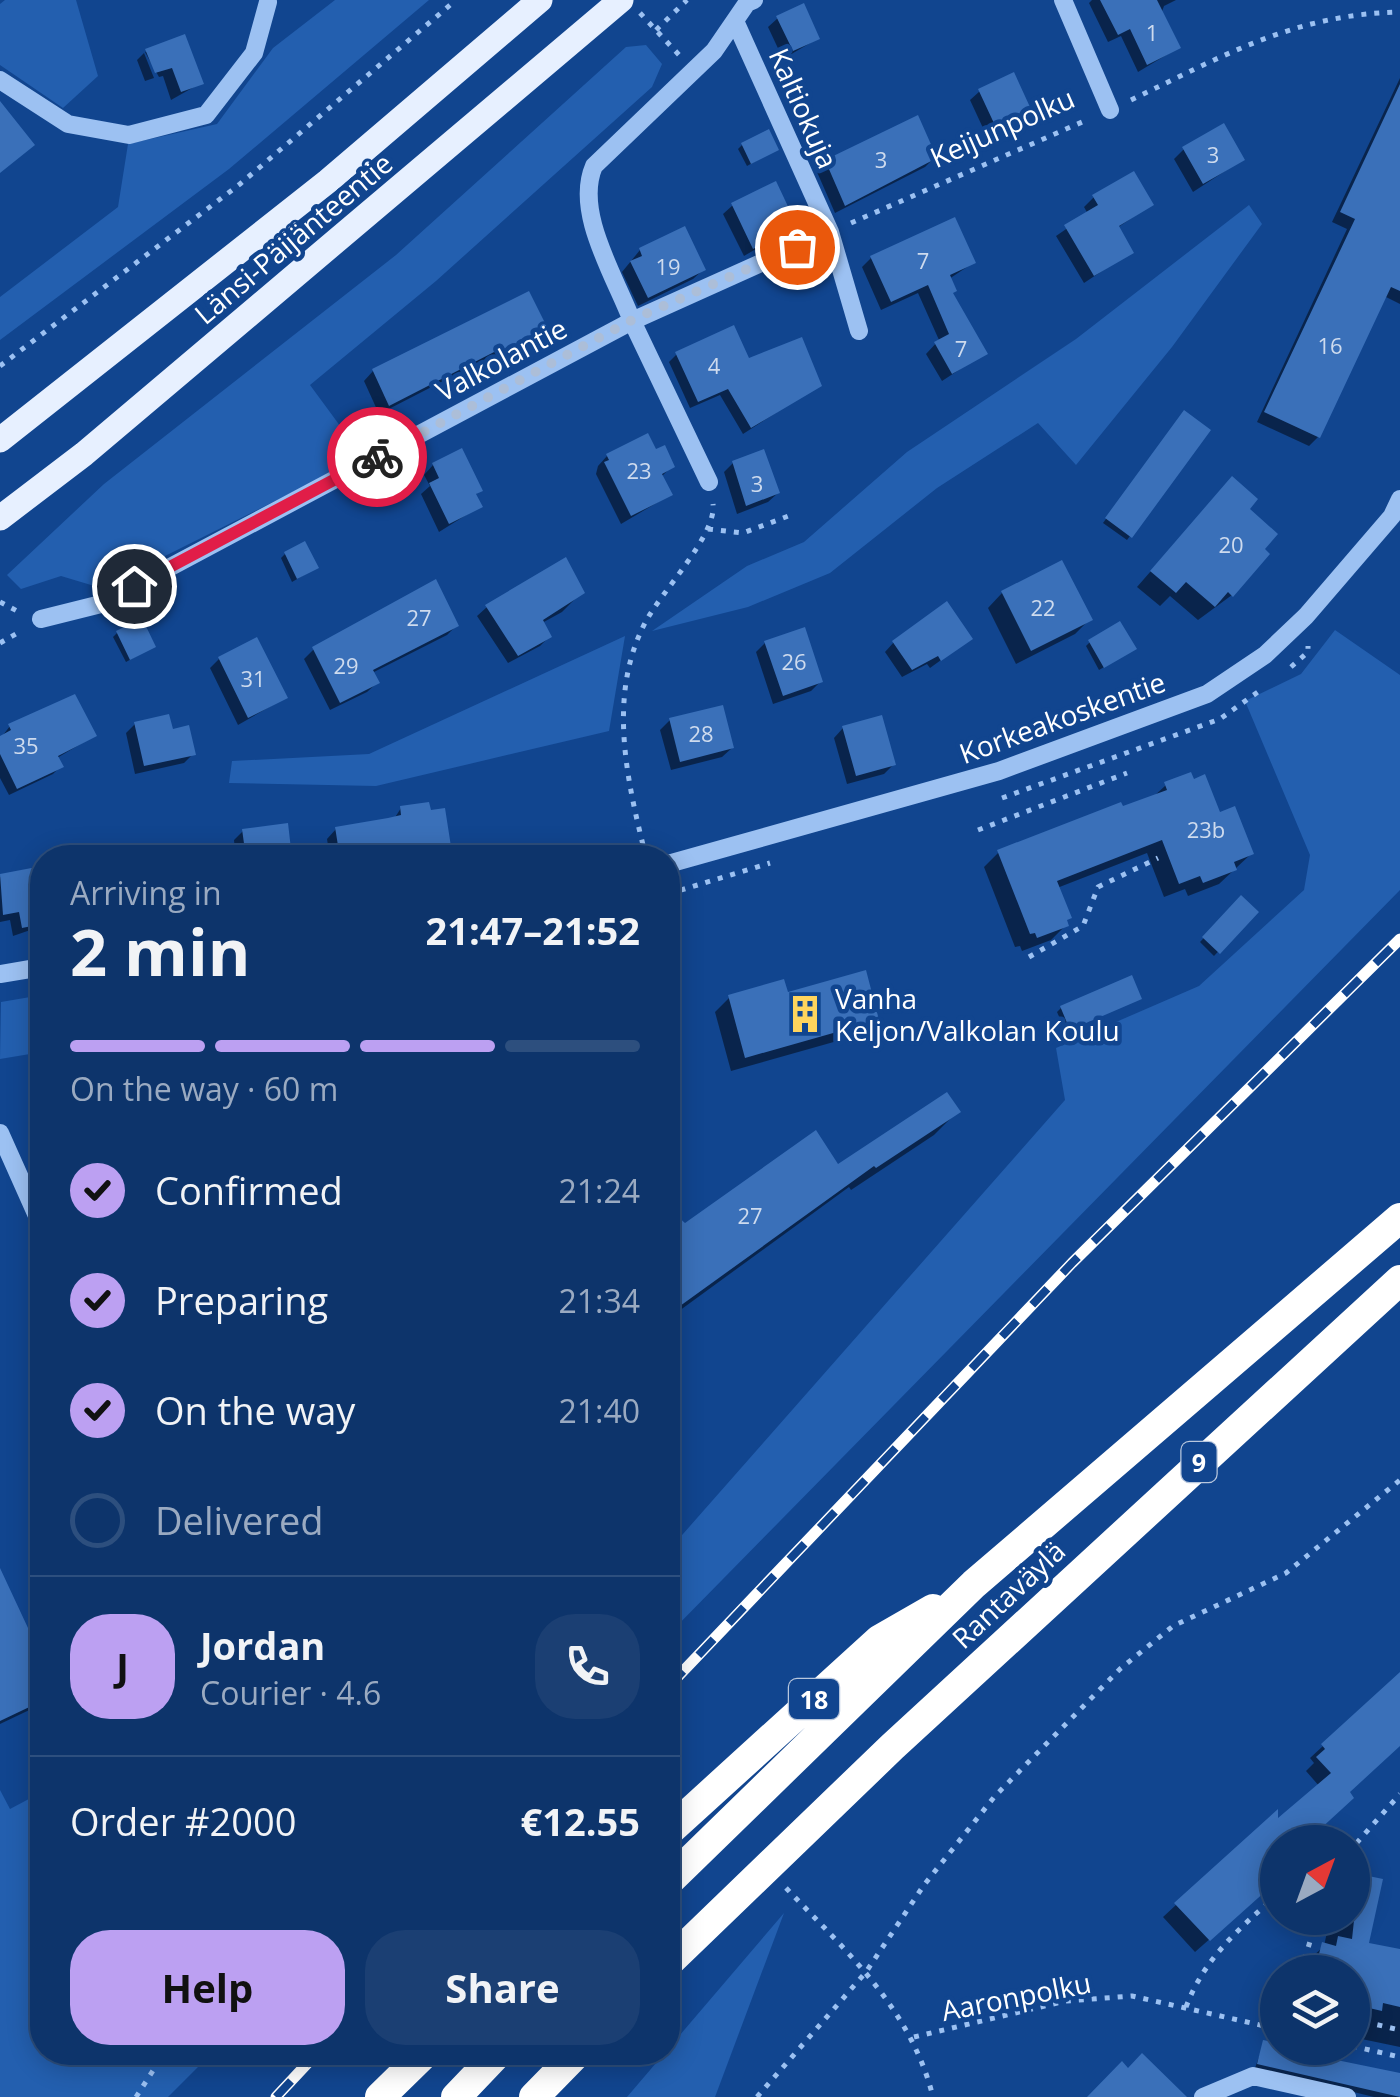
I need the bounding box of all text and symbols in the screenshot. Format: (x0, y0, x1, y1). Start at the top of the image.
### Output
house number: 1 (1146, 17, 1158, 47)
street label: Kaltiokuja (761, 42, 847, 174)
street label: Keijunpolku (924, 78, 1080, 176)
house number: 3 (1207, 139, 1219, 169)
street label: Länsi-Päijänteentie (186, 144, 400, 332)
house number: 3 (875, 144, 887, 174)
pin (755, 205, 840, 290)
icon: bag (770, 220, 825, 275)
house number: 7 (917, 245, 929, 275)
house number: 19 (655, 251, 681, 281)
street label: Valkolantie (429, 309, 573, 409)
house number: 16 (1317, 330, 1343, 360)
house number: 7 (955, 333, 967, 363)
house number: 4 (708, 350, 721, 380)
courier (327, 407, 427, 507)
icon: bike (350, 430, 405, 485)
house number: 23 (626, 455, 652, 485)
house number: 3 (751, 468, 763, 498)
house number: 20 (1218, 529, 1244, 559)
pin (92, 544, 177, 629)
icon: home (107, 559, 162, 614)
house number: 22 (1030, 592, 1056, 622)
house number: 27 (406, 602, 432, 632)
house number: 26 (781, 646, 807, 676)
house number: 29 (333, 650, 359, 680)
street label: Korkeakoskentie (954, 662, 1170, 772)
house number: 31 (240, 663, 266, 693)
house number: 28 (688, 718, 714, 748)
house number: 35 (13, 730, 39, 760)
house number: 23b (1187, 814, 1225, 844)
text: Arriving in (70, 871, 222, 914)
text: 21:47–21:52 (426, 904, 640, 956)
text: 2 min (70, 907, 250, 995)
place label: Vanha Keljon/Valkolan Koulu (835, 979, 1120, 1049)
building icon: Vanha Keljon/Valkolan Koulu (784, 993, 826, 1035)
text: On the way · 60 m (70, 1067, 338, 1110)
icon: check (70, 1163, 125, 1218)
text: Confirmed (155, 1164, 343, 1216)
text: 21:24 (558, 1169, 640, 1212)
house number: 27 (737, 1200, 763, 1230)
icon: check (70, 1273, 125, 1328)
text: Preparing (155, 1274, 328, 1326)
text: 21:34 (558, 1279, 640, 1322)
icon: check (70, 1383, 125, 1438)
text: On the way (155, 1384, 355, 1436)
text: 21:40 (558, 1389, 640, 1432)
road number: 9 (1182, 1442, 1216, 1482)
text: Delivered (155, 1494, 324, 1546)
street label: Rantaväylä (943, 1532, 1073, 1656)
button: phone (535, 1614, 640, 1719)
text: Jordan (200, 1619, 325, 1671)
text: J (116, 1640, 129, 1692)
text: Courier · 4.6 (200, 1671, 381, 1714)
road number: 18 (789, 1679, 839, 1719)
text: Order #2000 (70, 1795, 297, 1847)
text: €12.55 (521, 1795, 640, 1847)
north arrow (1260, 1825, 1370, 1935)
map controls (1260, 1825, 1370, 2065)
button: Help (70, 1930, 345, 2045)
button: Share (365, 1930, 640, 2045)
button: layers (1260, 1955, 1370, 2065)
street label: Aaronpolku (938, 1963, 1094, 2029)

